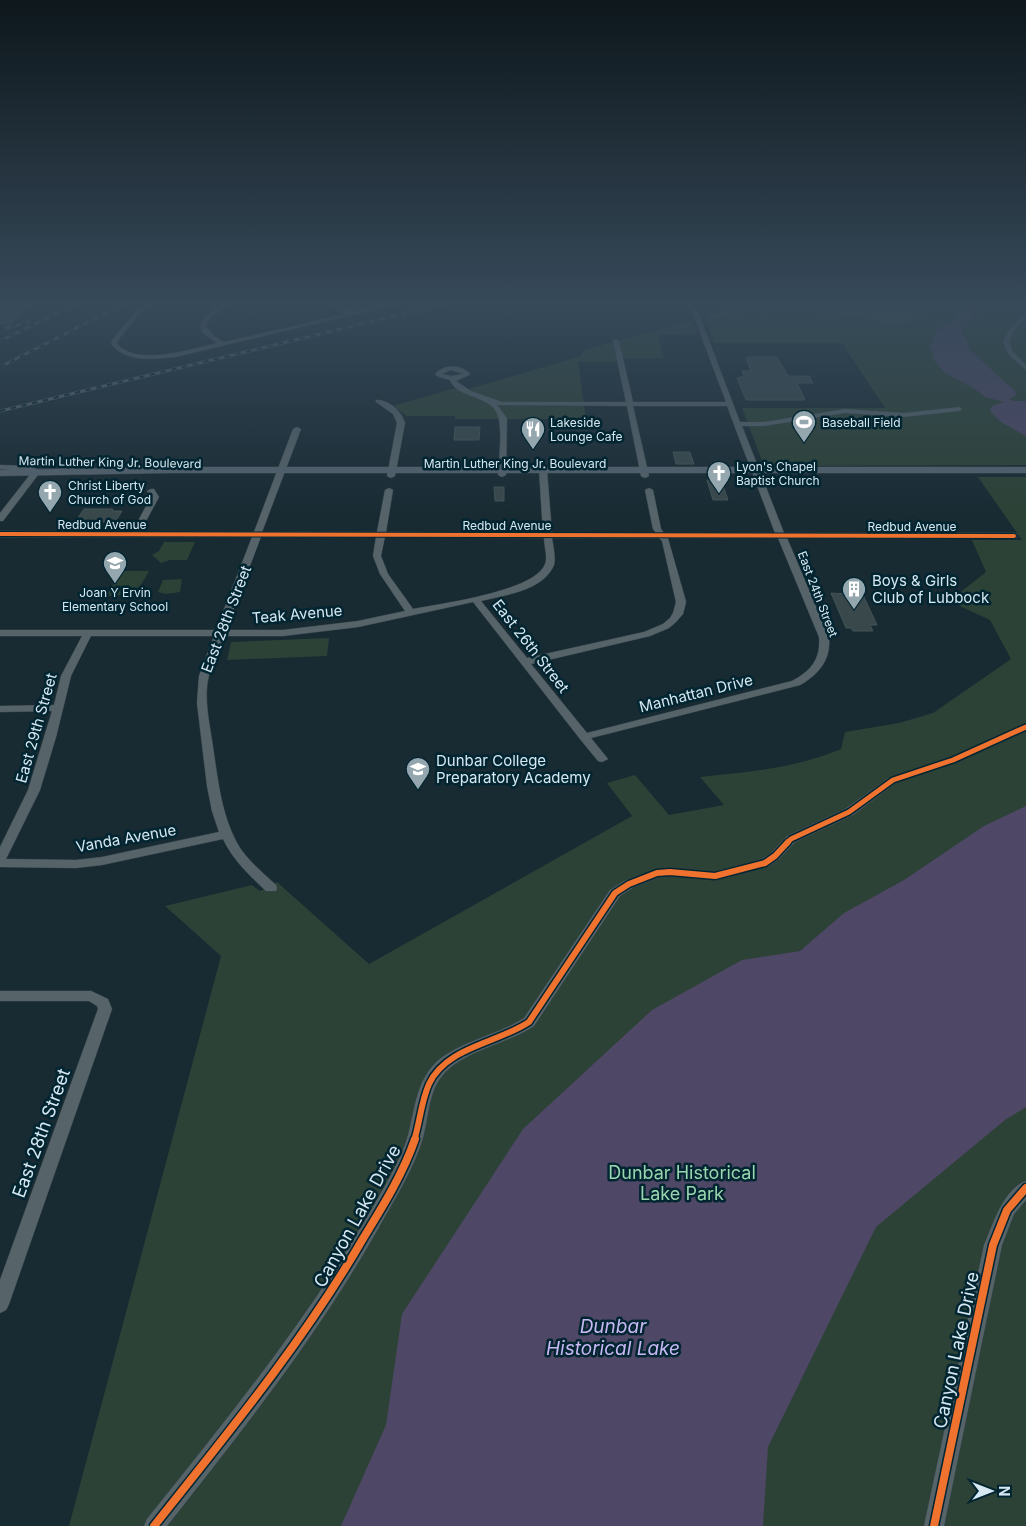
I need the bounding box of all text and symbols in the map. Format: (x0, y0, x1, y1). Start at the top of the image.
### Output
sports icon: Baseball Field (791, 409, 817, 443)
place label: Lakeside Lounge Cafe (550, 415, 623, 444)
place label: Baseball Field (822, 415, 901, 430)
restaurant icon: Lakeside Lounge Cafe (520, 416, 546, 450)
street label: Martin Luther King Jr. Boulevard (19, 453, 201, 471)
street label: Martin Luther King Jr. Boulevard (424, 456, 606, 471)
place label: Lyon's Chapel Baptist Church (736, 459, 820, 488)
church icon: Lyon's Chapel Baptist Church (706, 460, 732, 494)
place label: Christ Liberty Church of God (68, 478, 151, 507)
church icon: Christ Liberty Church of God (37, 479, 63, 513)
street label: Redbud Avenue (57, 517, 147, 532)
street label: Redbud Avenue (462, 518, 552, 533)
street label: Redbud Avenue (867, 519, 957, 534)
street label: East 24th Street (795, 549, 841, 639)
school or university icon: Joan Y Ervin Elementary School (102, 550, 128, 584)
street label: East 28th Street (197, 563, 255, 675)
place label: Boys & Girls Club of Lubbock (872, 571, 990, 607)
building icon: Boys & Girls Club of Lubbock (841, 576, 867, 610)
place label: Joan Y Ervin Elementary School (62, 585, 168, 614)
street label: East 26th Street (489, 596, 573, 697)
street label: Teak Avenue (251, 601, 343, 627)
street label: Manhattan Drive (637, 670, 755, 716)
street label: East 29th Street (11, 671, 61, 785)
place label: Dunbar College Preparatory Academy (436, 751, 591, 787)
school or university icon: Dunbar College Preparatory Academy (405, 756, 431, 790)
street label: Vanda Avenue (74, 820, 178, 856)
street label: East 28th Street (8, 1065, 74, 1200)
street label: Canyon Lake Drive (309, 1141, 405, 1291)
park label: Dunbar Historical Lake Park (608, 1162, 756, 1204)
street label: Canyon Lake Drive (929, 1270, 983, 1430)
water label: Dunbar Historical Lake (546, 1315, 680, 1360)
north arrow (966, 1466, 1016, 1516)
text: N (996, 1486, 1013, 1496)

